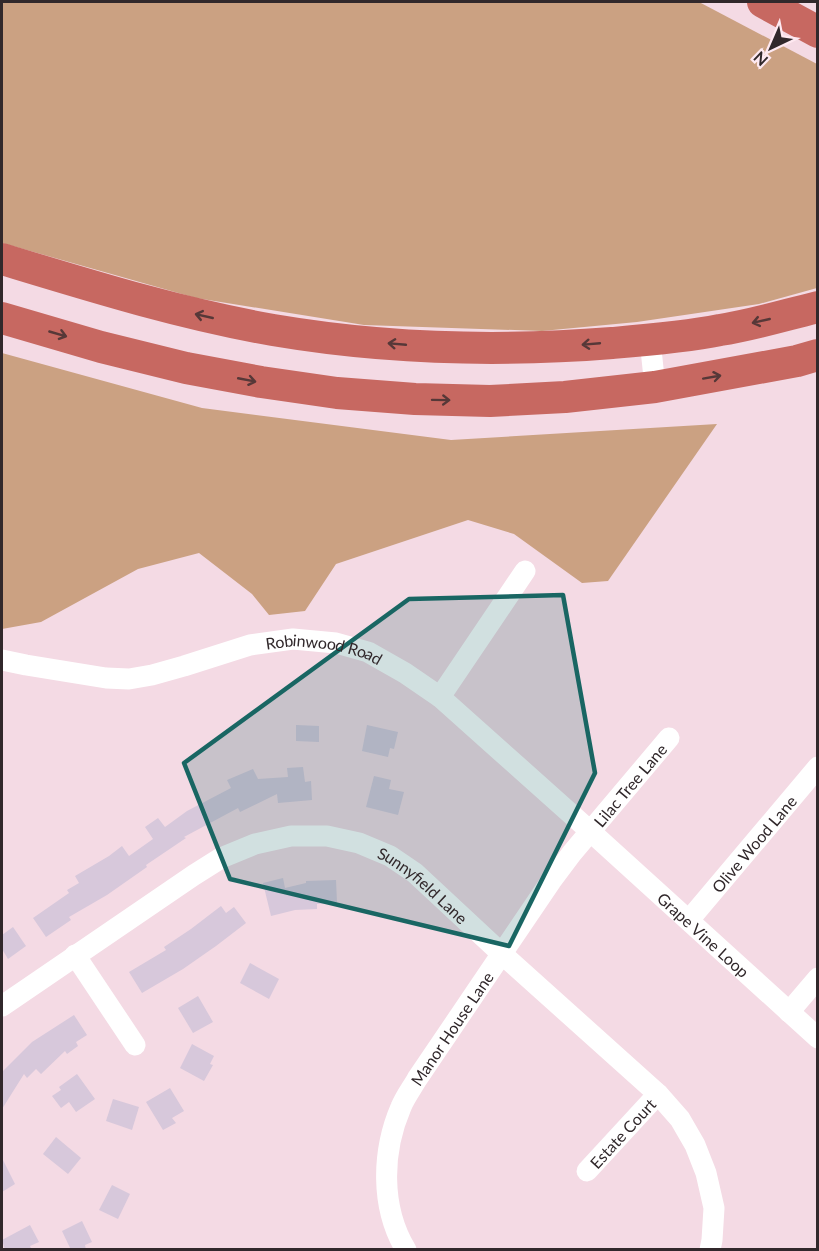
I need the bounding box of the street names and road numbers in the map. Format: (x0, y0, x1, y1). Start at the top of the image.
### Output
street label: Robinwood Road (264, 630, 386, 668)
street label: Lilac Tree Lane (589, 739, 670, 830)
street label: Olive Wood Lane (707, 791, 800, 896)
street label: Sunnyfield Lane (375, 843, 472, 927)
street label: Grape Vine Loop (654, 888, 753, 981)
street label: Manor House Lane (406, 968, 497, 1089)
street label: Estate Court (585, 1094, 659, 1172)

